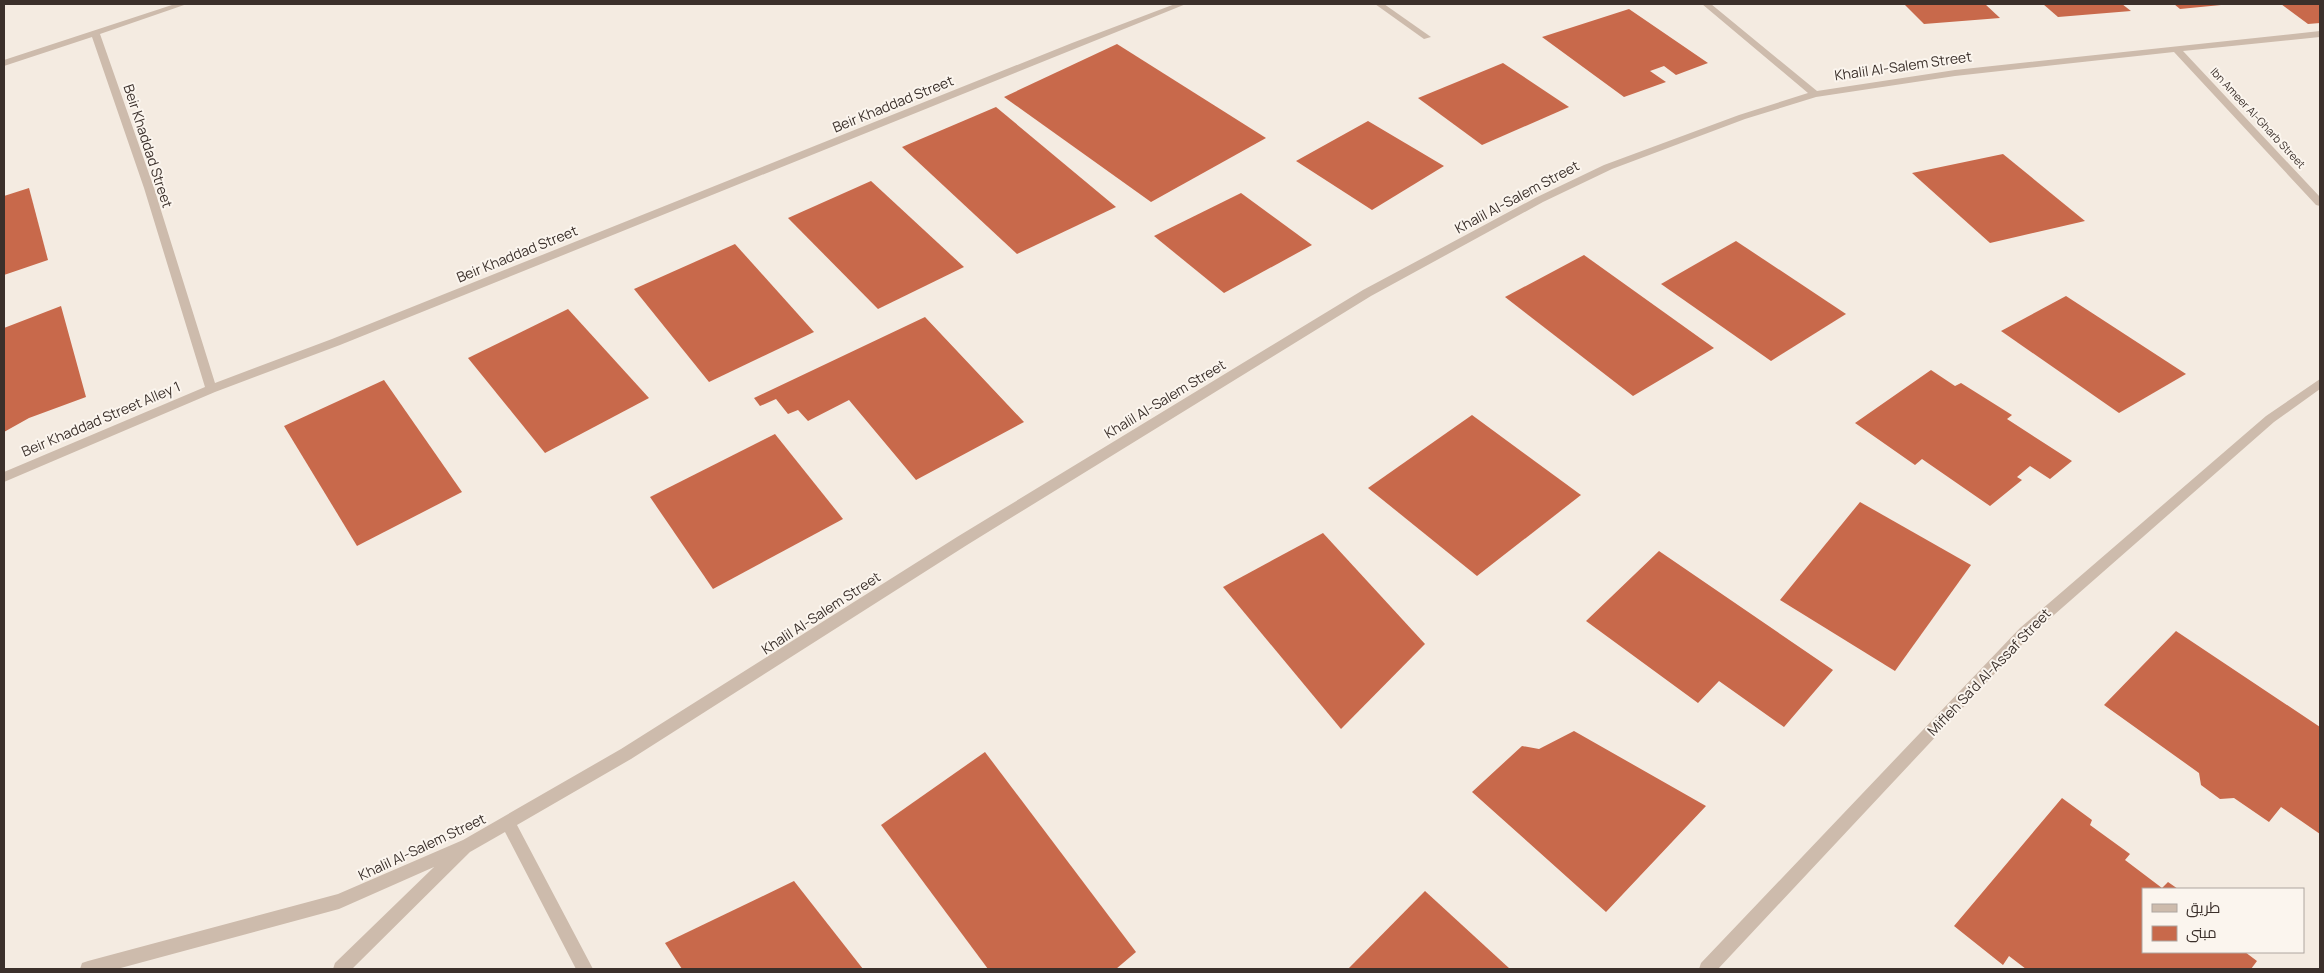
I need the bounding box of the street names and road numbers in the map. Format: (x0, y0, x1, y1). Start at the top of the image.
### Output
street label: Khalil Al-Salem Street (1833, 46, 1973, 85)
street label: Ibn Ameer Al-Gharb Street (2208, 64, 2309, 171)
street label: Beir Khaddad Street (830, 70, 956, 136)
street label: Beir Khaddad Street (120, 82, 178, 210)
street label: Khalil Al-Salem Street (1451, 155, 1583, 237)
street label: Beir Khaddad Street (454, 220, 580, 286)
street label: Khalil Al-Salem Street (1101, 355, 1229, 442)
street label: Beir Khaddad Street Alley 1 (18, 376, 183, 461)
street label: Khalil Al-Salem Street (757, 567, 884, 658)
street label: Mifleh Sa'd Al-Assaf Street (1923, 604, 2055, 739)
street label: Khalil Al-Salem Street (355, 809, 489, 884)

